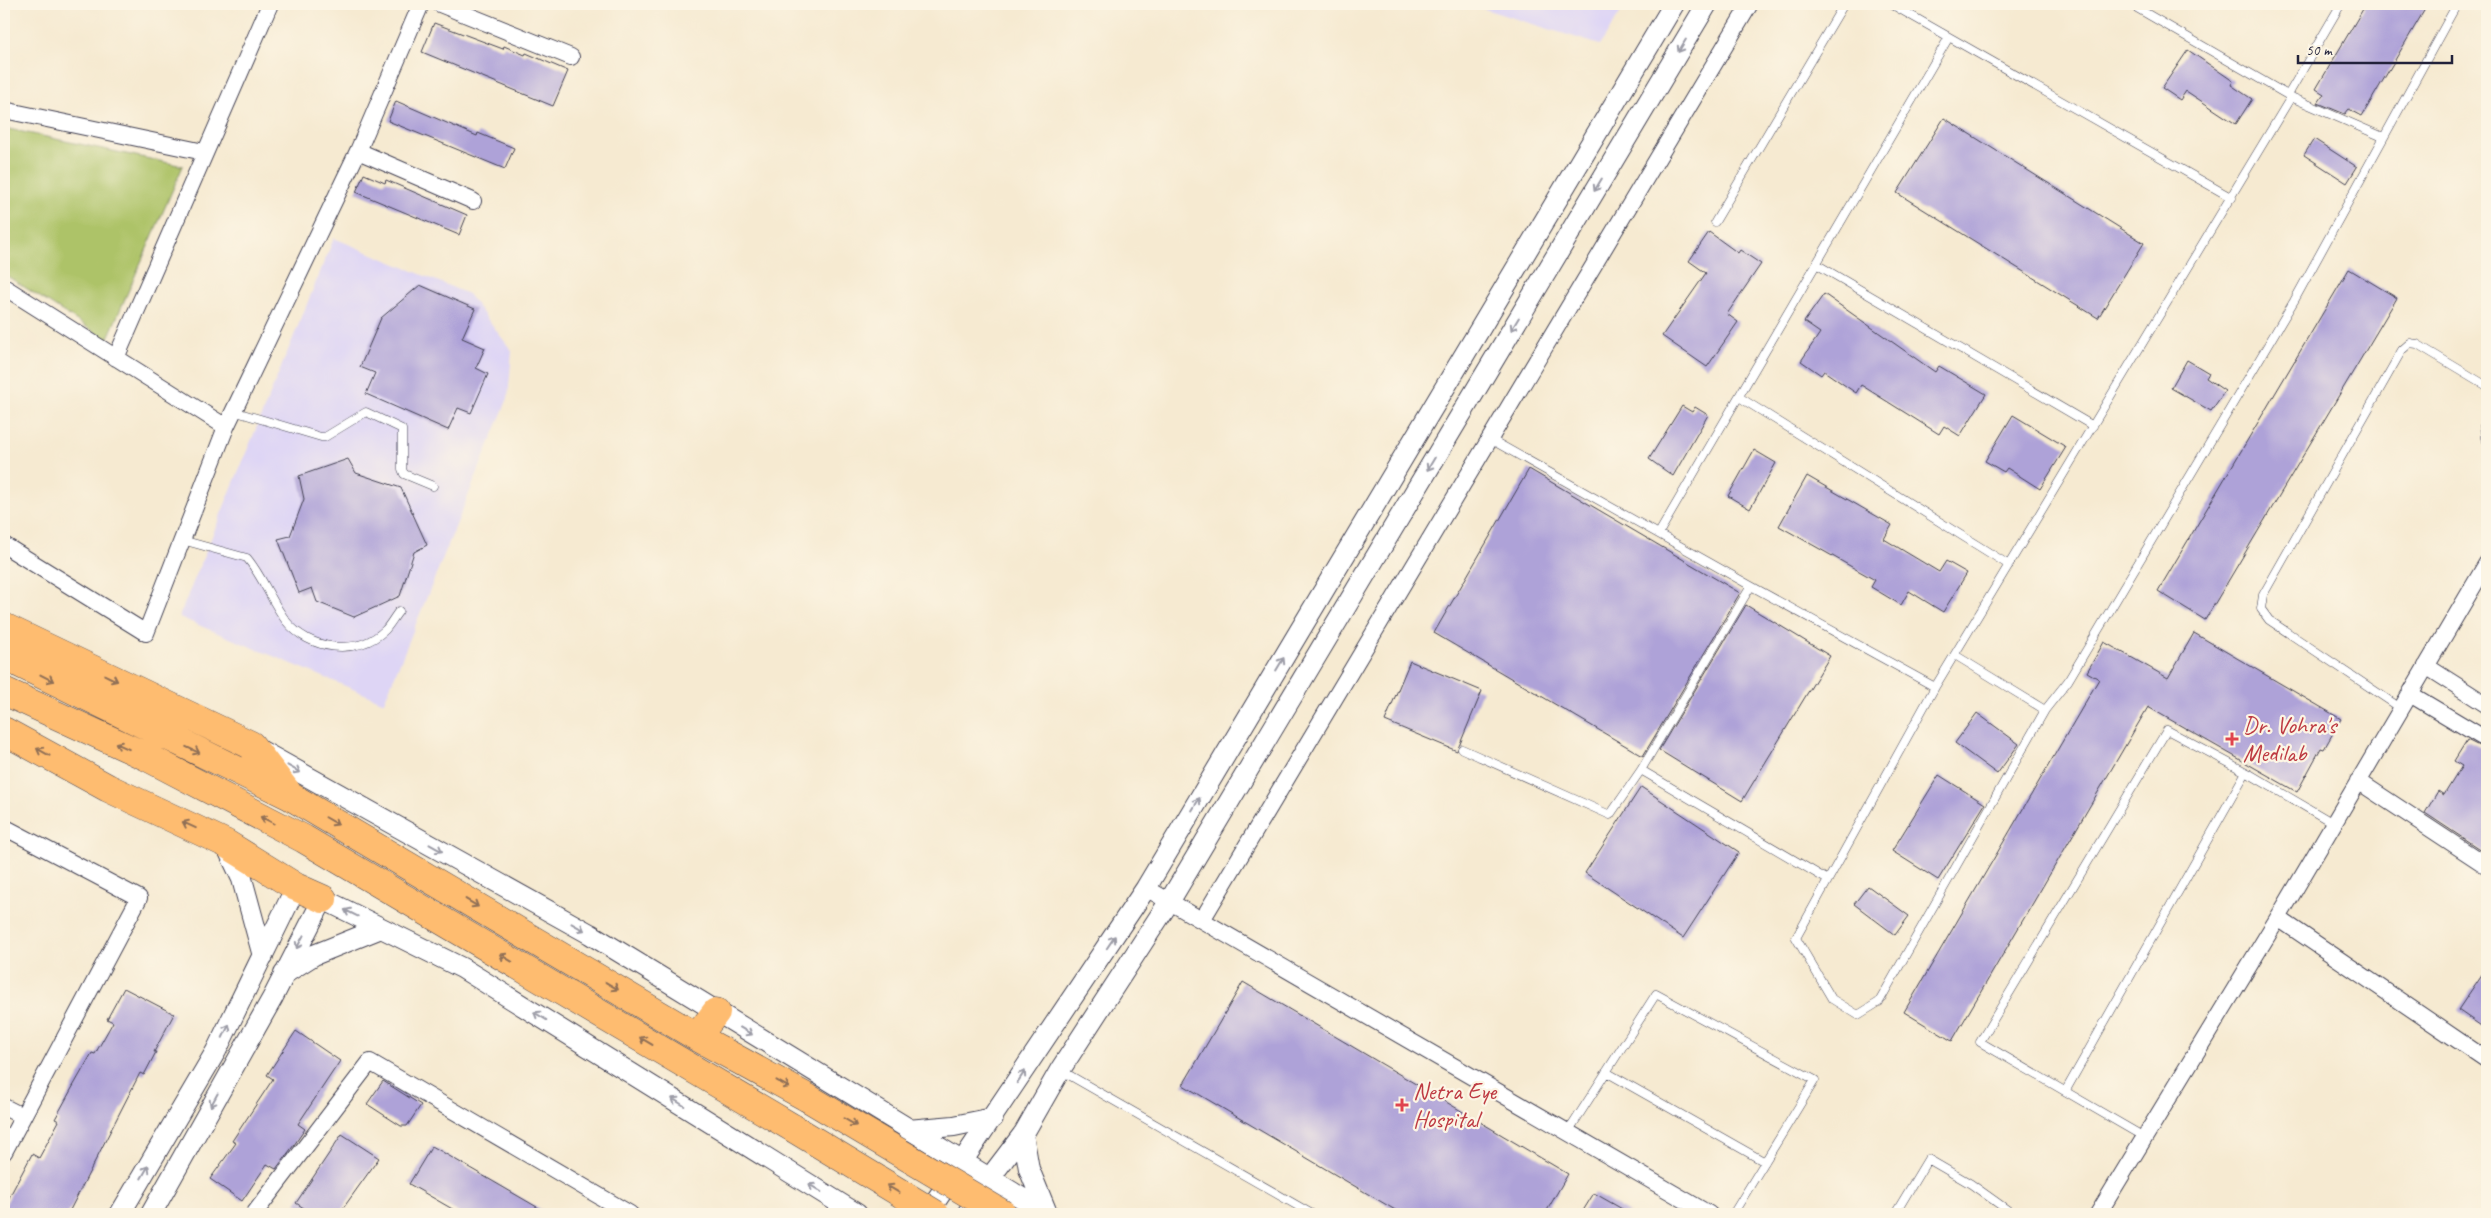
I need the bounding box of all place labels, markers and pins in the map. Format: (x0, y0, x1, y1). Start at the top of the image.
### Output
place label: Dr. Vohra's Medilab (2243, 710, 2339, 768)
marker: Dr. Vohra's Medilab (2225, 732, 2239, 746)
place label: Netra Eye Hospital (1413, 1076, 1498, 1134)
marker: Netra Eye Hospital (1395, 1098, 1409, 1112)

